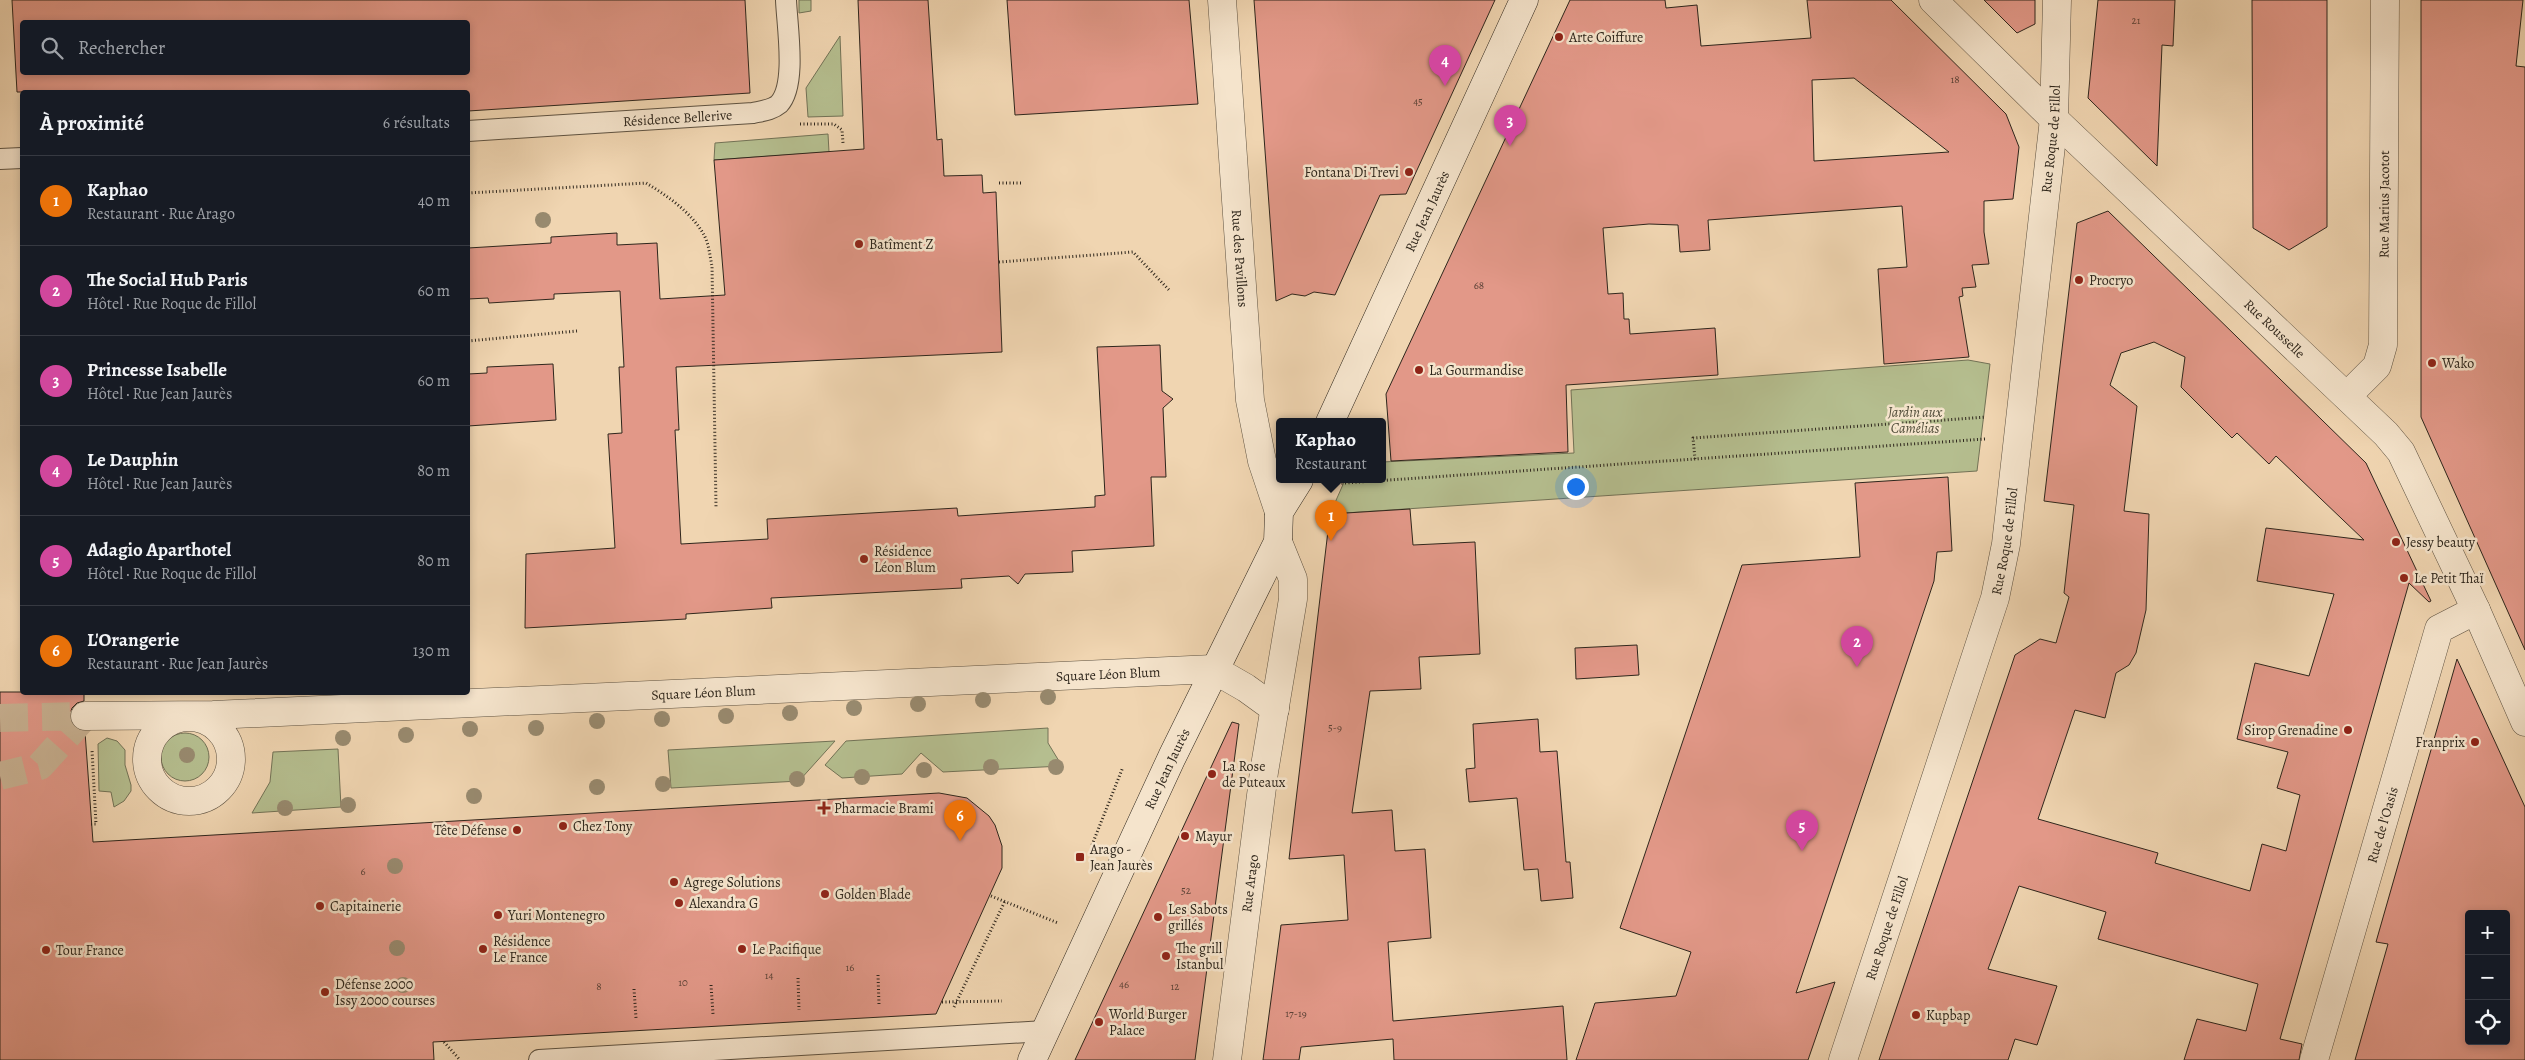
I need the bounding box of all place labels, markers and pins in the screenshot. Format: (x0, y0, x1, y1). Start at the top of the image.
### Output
place label: Arte Coiffure (1568, 28, 1643, 47)
marker: Arte Coiffure (1553, 31, 1565, 43)
pin: 4 (1429, 45, 1461, 86)
pin: 3 (1494, 105, 1526, 146)
place label: Fontana Di Trevi (1304, 163, 1399, 182)
marker: Fontana Di Trevi (1403, 166, 1415, 178)
place label: Batîment Z (869, 235, 933, 254)
marker: Batîment Z (853, 238, 865, 250)
place label: Procryo (2089, 271, 2133, 290)
marker: Procryo (2073, 274, 2085, 286)
place label: Wako (2441, 354, 2474, 373)
marker: Wako (2426, 357, 2438, 369)
place label: La Gourmandise (1429, 361, 1524, 380)
marker: La Gourmandise (1413, 364, 1425, 376)
pin: 1 (1315, 500, 1347, 541)
place label: Jessy beauty (2406, 533, 2476, 552)
marker: Jessy beauty (2390, 536, 2402, 548)
place label: Résidence Léon Blum (874, 542, 936, 577)
marker: Résidence Léon Blum (858, 553, 870, 565)
place label: Le Petit Thaï (2414, 569, 2484, 588)
marker: Le Petit Thaï (2398, 572, 2410, 584)
pin: 2 (1841, 626, 1873, 667)
place label: Sirop Grenadine (2244, 721, 2338, 740)
marker: Sirop Grenadine (2342, 724, 2354, 736)
place label: Franprix (2415, 733, 2465, 752)
marker: Franprix (2469, 736, 2481, 748)
place label: La Rose de Puteaux (1222, 757, 1286, 792)
marker: La Rose de Puteaux (1206, 768, 1218, 780)
place label: Pharmacie Brami (834, 799, 934, 818)
pin: 6 (944, 800, 976, 841)
marker: Pharmacie Brami (818, 802, 830, 814)
pin: 5 (1786, 810, 1818, 851)
place label: Chez Tony (573, 817, 633, 836)
marker: Chez Tony (557, 820, 569, 832)
place label: Tête Défense (434, 821, 507, 840)
marker: Tête Défense (511, 824, 523, 836)
place label: Mayur (1195, 827, 1233, 846)
marker: Mayur (1179, 830, 1191, 842)
place label: Arago - Jean Jaurès (1089, 840, 1153, 875)
marker: Arago - Jean Jaurès (1074, 851, 1086, 863)
place label: Agrege Solutions (683, 873, 781, 892)
marker: Agrege Solutions (668, 876, 680, 888)
place label: Golden Blade (835, 885, 911, 904)
marker: Golden Blade (819, 888, 831, 900)
place label: Alexandra G (688, 894, 758, 913)
place label: Capitainerie (330, 897, 401, 916)
marker: Alexandra G (673, 897, 685, 909)
marker: Capitainerie (314, 900, 326, 912)
place label: Les Sabots grillés (1168, 900, 1228, 935)
place label: Yuri Montenegro (507, 906, 605, 925)
marker: Yuri Montenegro (492, 909, 504, 921)
marker: Les Sabots grillés (1152, 911, 1164, 923)
place label: Résidence Le France (493, 932, 550, 967)
place label: The grill Istanbul (1176, 939, 1224, 974)
place label: Le Pacifique (752, 940, 821, 959)
place label: Tour France (56, 941, 124, 960)
marker: Résidence Le France (477, 943, 489, 955)
marker: Le Pacifique (736, 943, 748, 955)
marker: Tour France (40, 944, 52, 956)
marker: The grill Istanbul (1160, 950, 1172, 962)
place label: Défense 2000 Issy 2000 courses (335, 975, 435, 1010)
marker: Défense 2000 Issy 2000 courses (319, 986, 331, 998)
place label: World Burger Palace (1108, 1005, 1188, 1040)
place label: Kupbap (1926, 1006, 1971, 1025)
marker: Kupbap (1910, 1009, 1922, 1021)
marker: World Burger Palace (1093, 1016, 1105, 1028)

